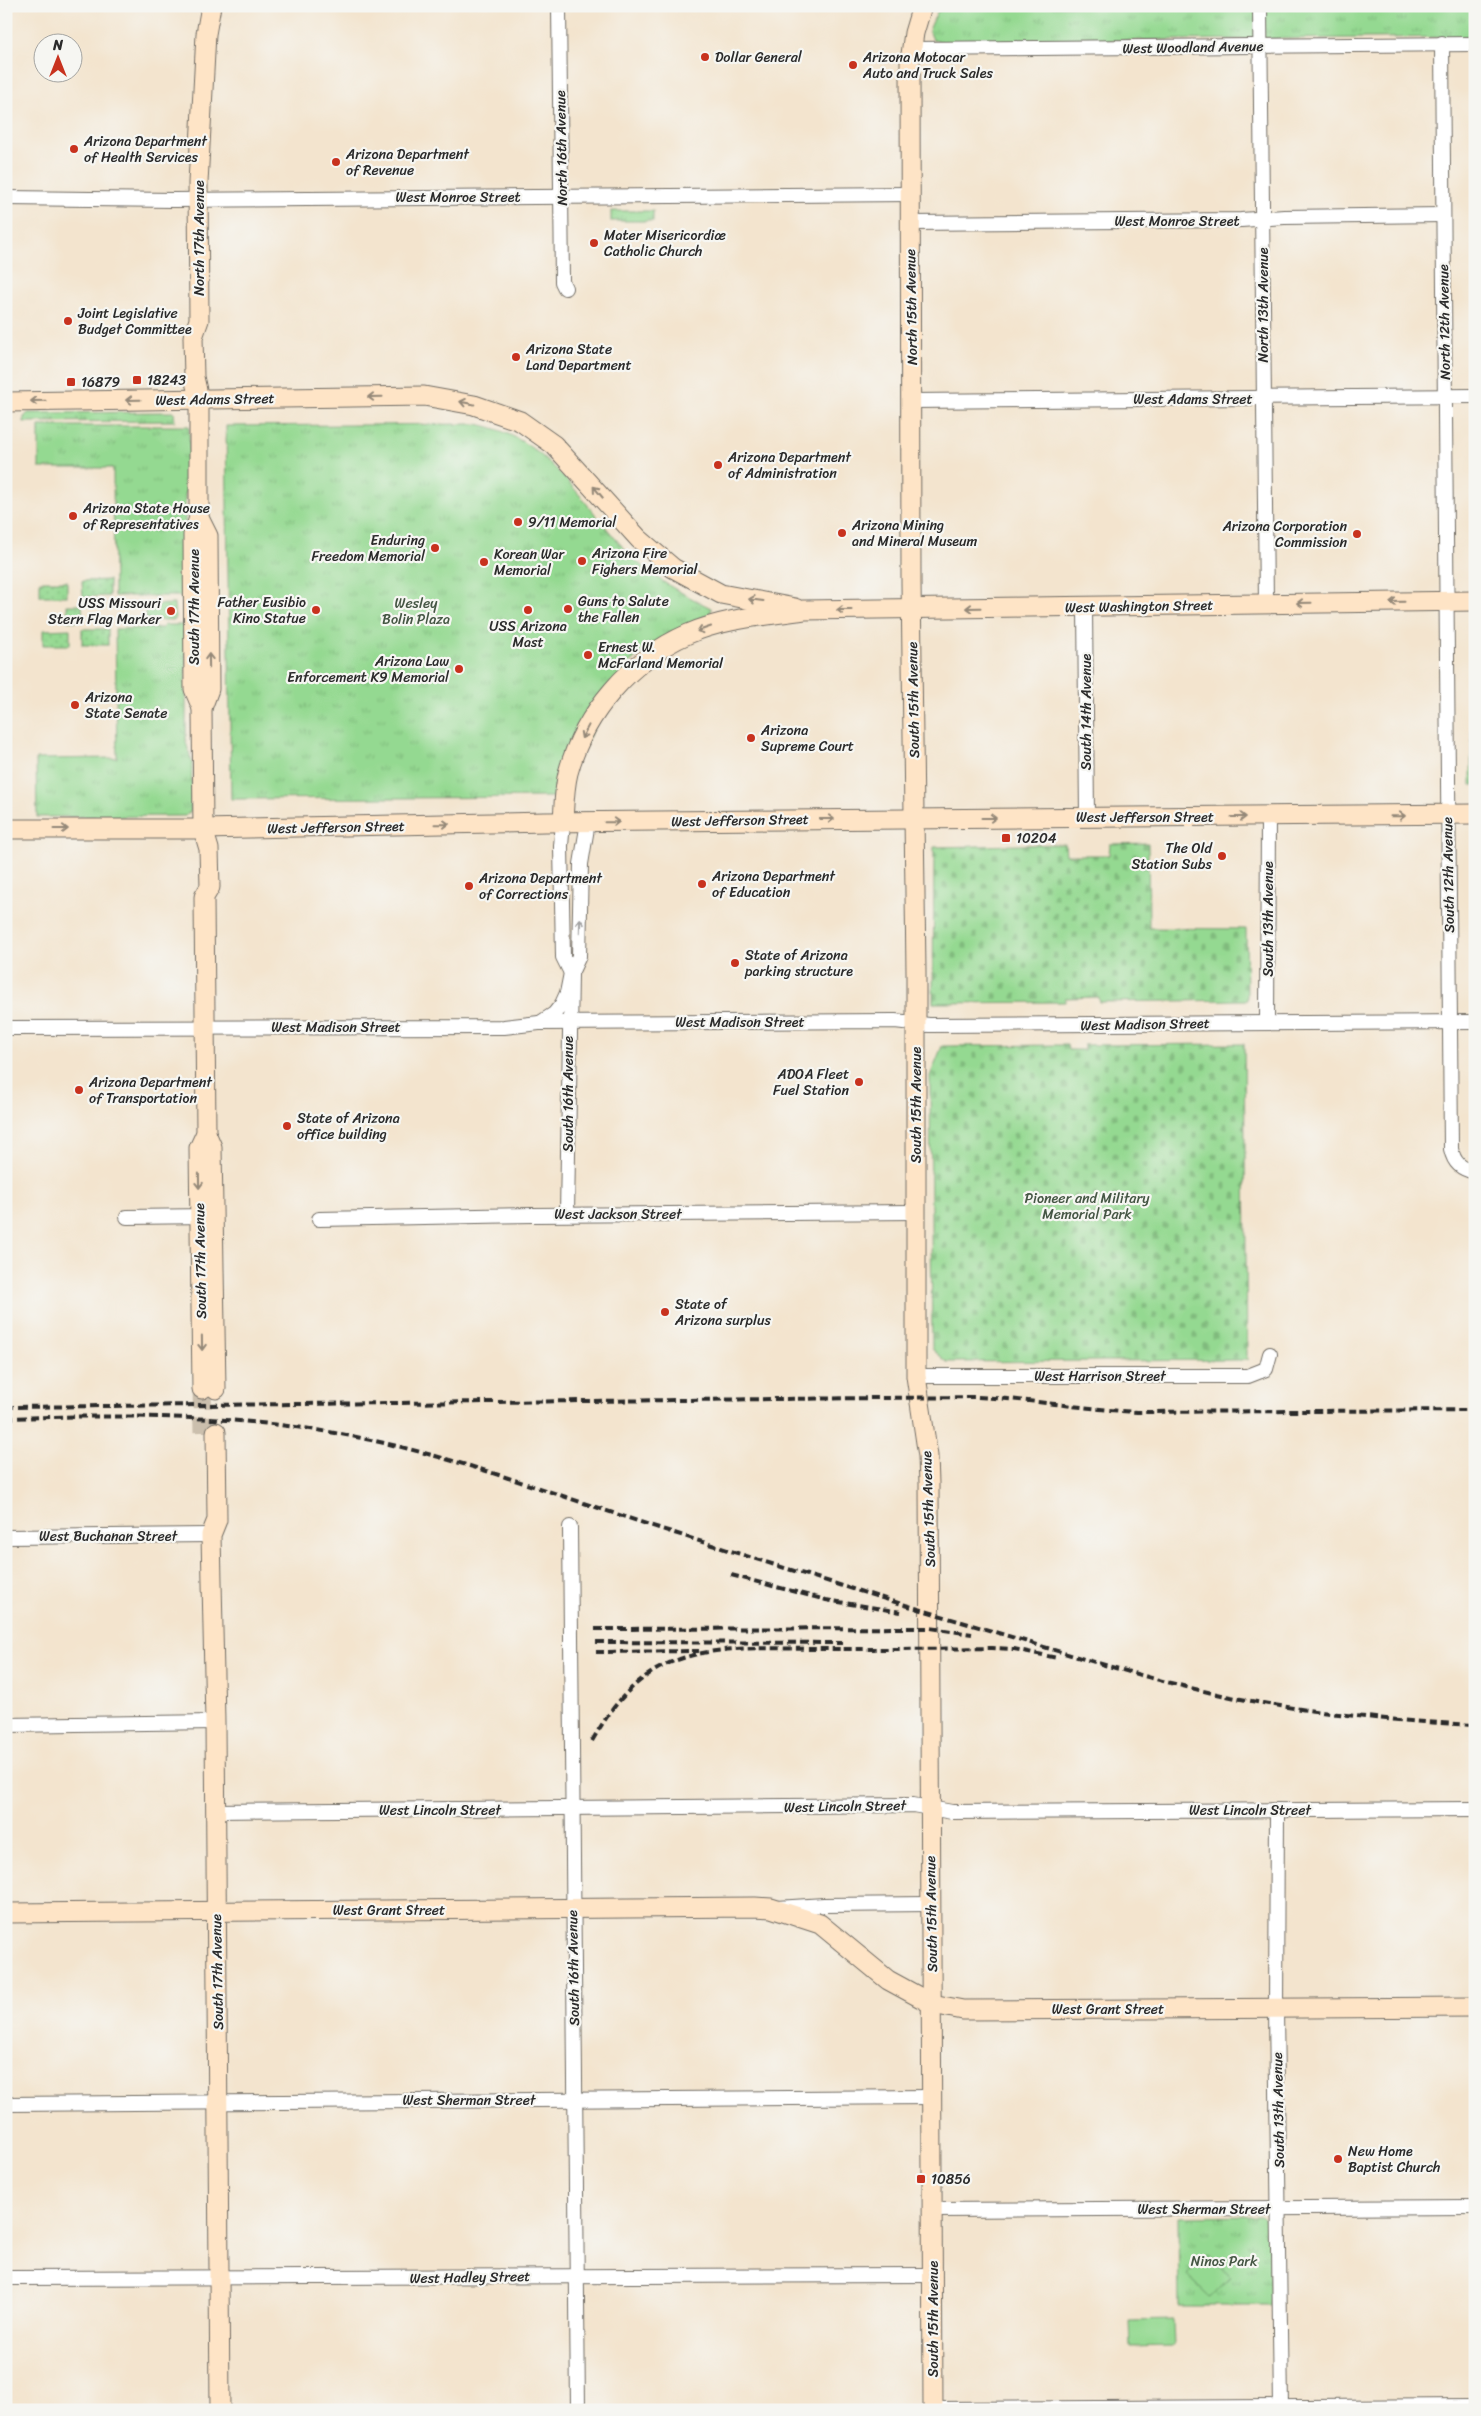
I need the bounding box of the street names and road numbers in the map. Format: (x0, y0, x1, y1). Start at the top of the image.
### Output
street label: West Woodland Avenue (1122, 34, 1264, 61)
street label: North 16th Avenue (548, 90, 575, 206)
street label: North 17th Avenue (187, 180, 212, 296)
street label: West Monroe Street (395, 185, 521, 210)
street label: West Monroe Street (1114, 209, 1240, 234)
street label: North 13th Avenue (1251, 247, 1276, 363)
street label: North 15th Avenue (898, 249, 925, 365)
street label: North 12th Avenue (1431, 264, 1458, 380)
street label: West Adams Street (155, 386, 275, 413)
street label: West Adams Street (1133, 387, 1253, 412)
street label: South 17th Avenue (182, 549, 207, 665)
street label: West Washington Street (1065, 593, 1213, 620)
street label: South 15th Avenue (900, 641, 927, 758)
street label: South 14th Avenue (1074, 653, 1099, 770)
street label: West Jefferson Street (1076, 805, 1214, 830)
street label: West Jefferson Street (671, 807, 809, 834)
street label: West Jefferson Street (267, 814, 405, 841)
street label: South 12th Avenue (1435, 817, 1462, 933)
street label: South 13th Avenue (1256, 861, 1281, 977)
street label: West Madison Street (675, 1010, 805, 1035)
street label: West Madison Street (1080, 1011, 1210, 1038)
street label: West Madison Street (271, 1015, 401, 1040)
street label: South 16th Avenue (556, 1036, 581, 1152)
street label: South 15th Avenue (904, 1047, 929, 1163)
street label: West Jackson Street (554, 1202, 683, 1227)
street label: South 17th Avenue (187, 1203, 214, 1319)
street label: West Harrison Street (1034, 1364, 1167, 1389)
street label: South 15th Avenue (914, 1450, 943, 1568)
street label: West Buchanan Street (39, 1524, 178, 1549)
street label: West Lincoln Street (784, 1793, 908, 1820)
street label: West Lincoln Street (379, 1798, 502, 1823)
street label: West Lincoln Street (1189, 1798, 1312, 1823)
street label: South 15th Avenue (918, 1855, 945, 1972)
street label: West Grant Street (333, 1898, 445, 1923)
street label: South 16th Avenue (560, 1910, 587, 2026)
street label: South 17th Avenue (204, 1914, 231, 2030)
street label: West Grant Street (1052, 1997, 1164, 2022)
street label: South 13th Avenue (1265, 2052, 1292, 2168)
street label: West Sherman Street (403, 2088, 537, 2113)
street label: West Sherman Street (1138, 2197, 1272, 2222)
street label: South 15th Avenue (921, 2261, 946, 2377)
street label: West Hadley Street (409, 2264, 531, 2291)

